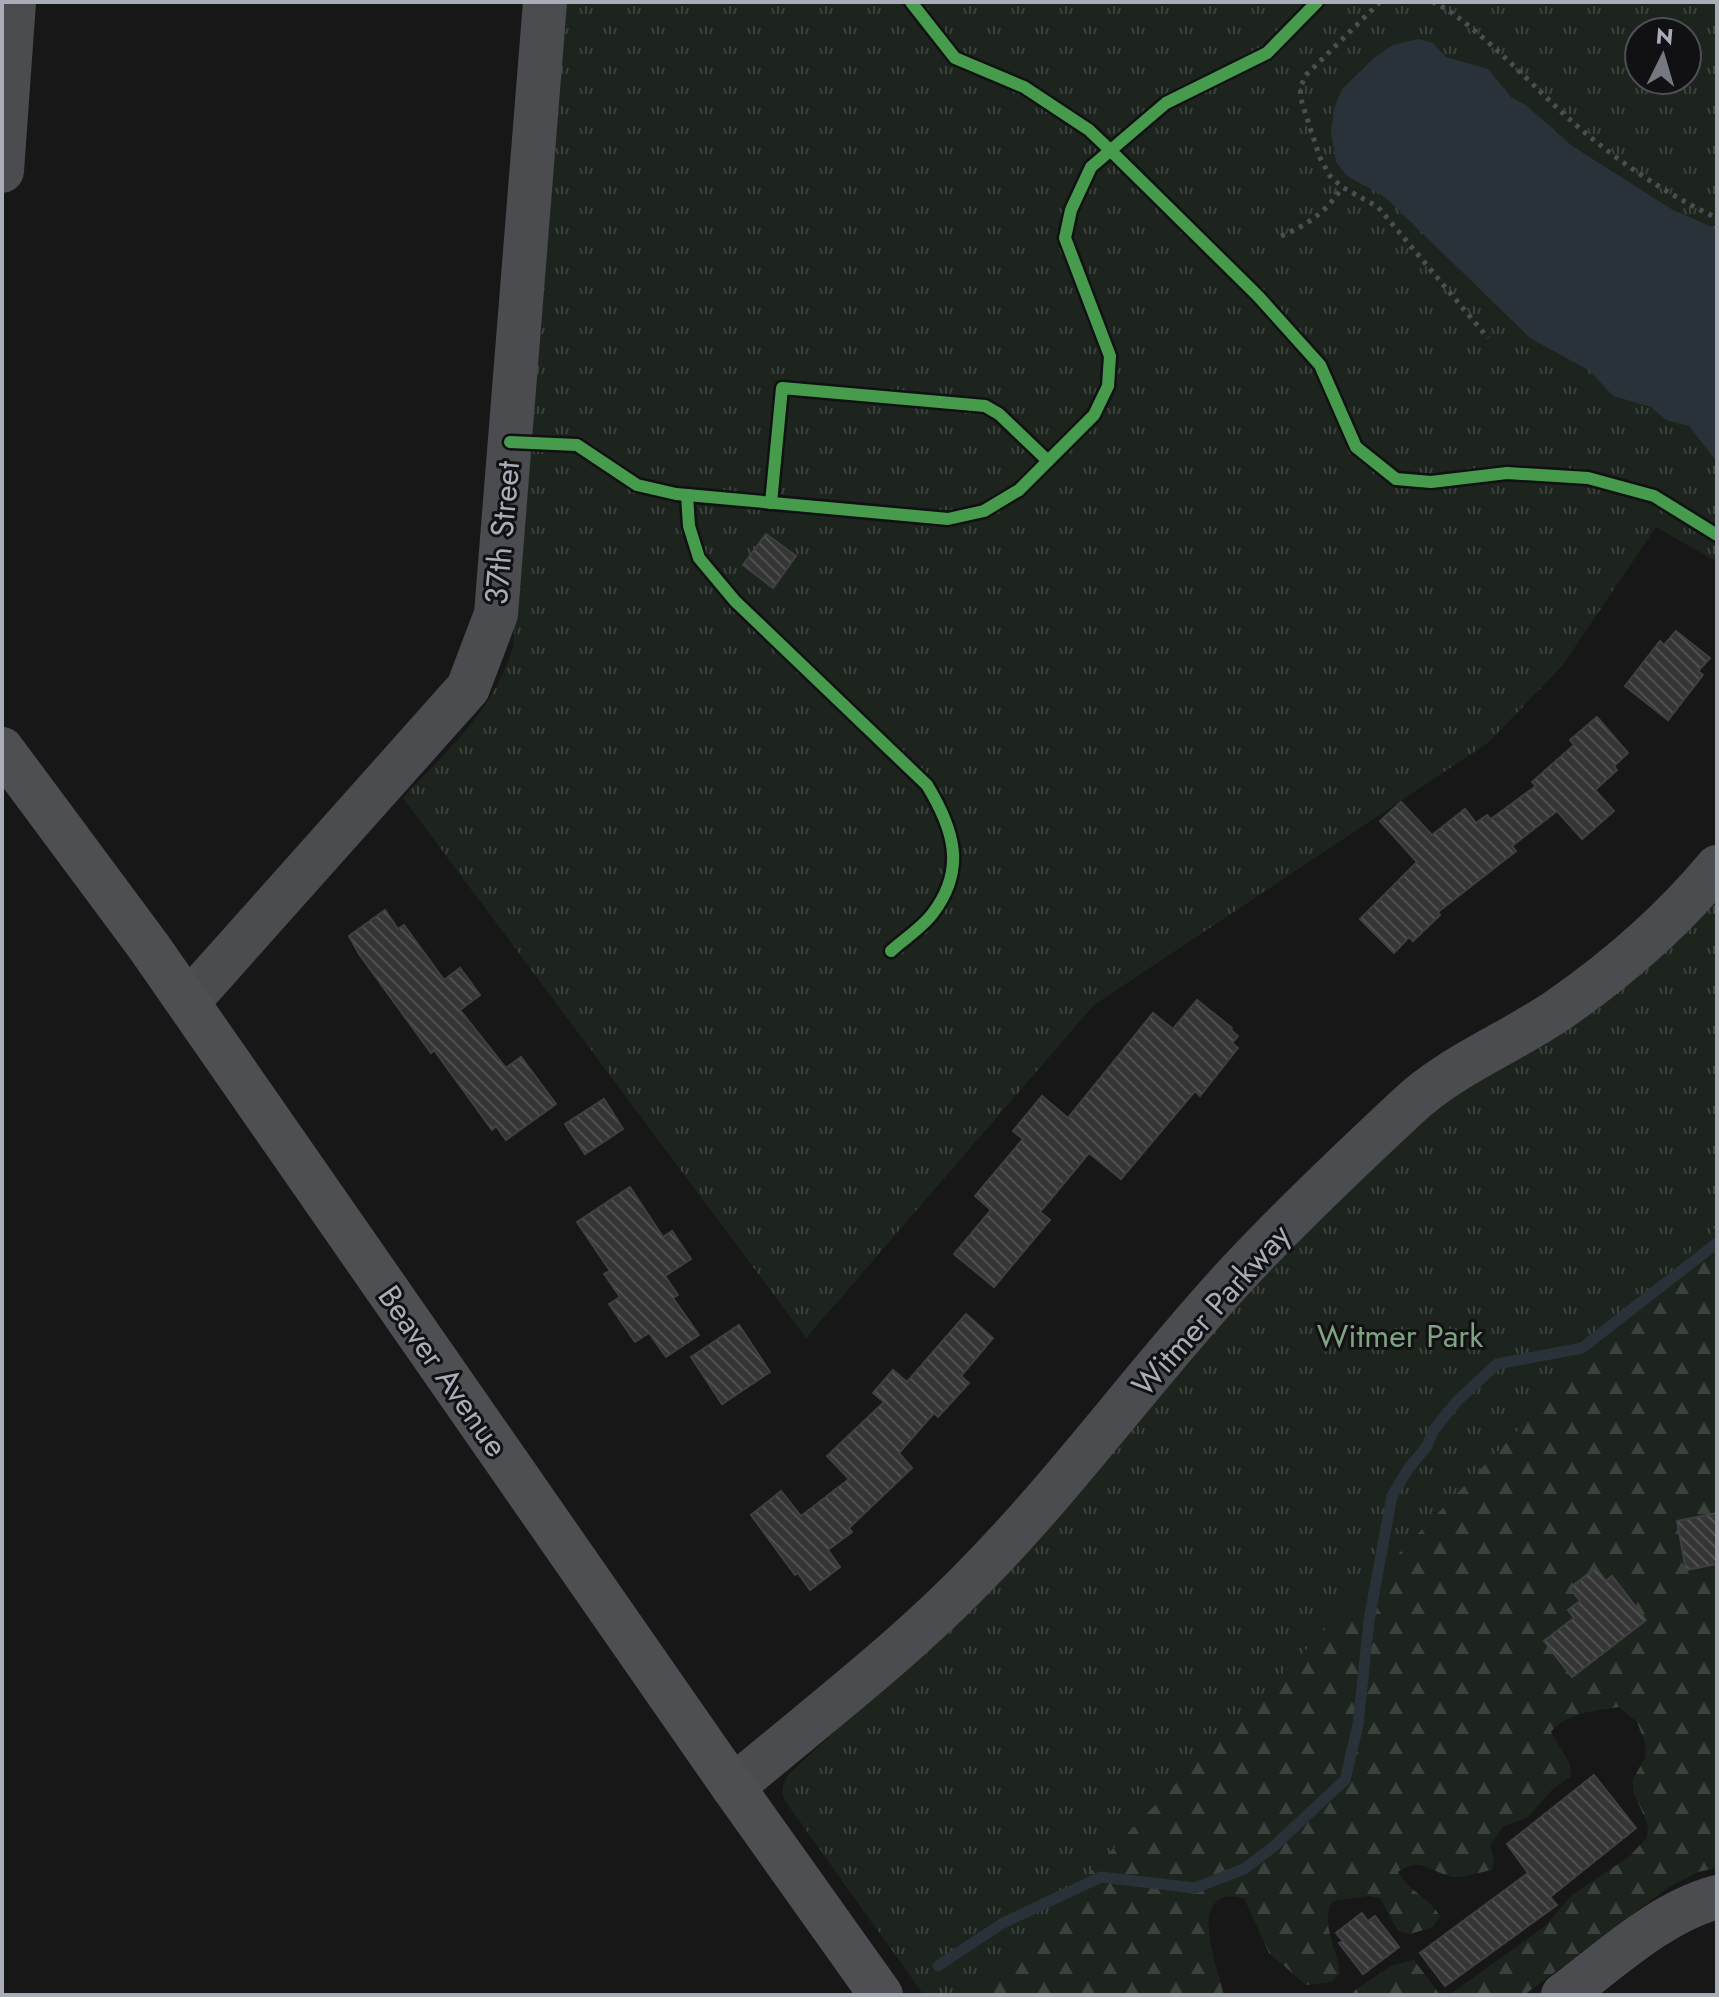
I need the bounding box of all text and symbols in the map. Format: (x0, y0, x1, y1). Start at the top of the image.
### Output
north arrow (1623, 16, 1703, 96)
text: N (1655, 19, 1675, 53)
street label: 37th Street (473, 459, 531, 607)
street label: Witmer Parkway (1121, 1213, 1302, 1406)
street label: Beaver Avenue (367, 1276, 519, 1466)
park label: Witmer Park (1317, 1313, 1484, 1359)

